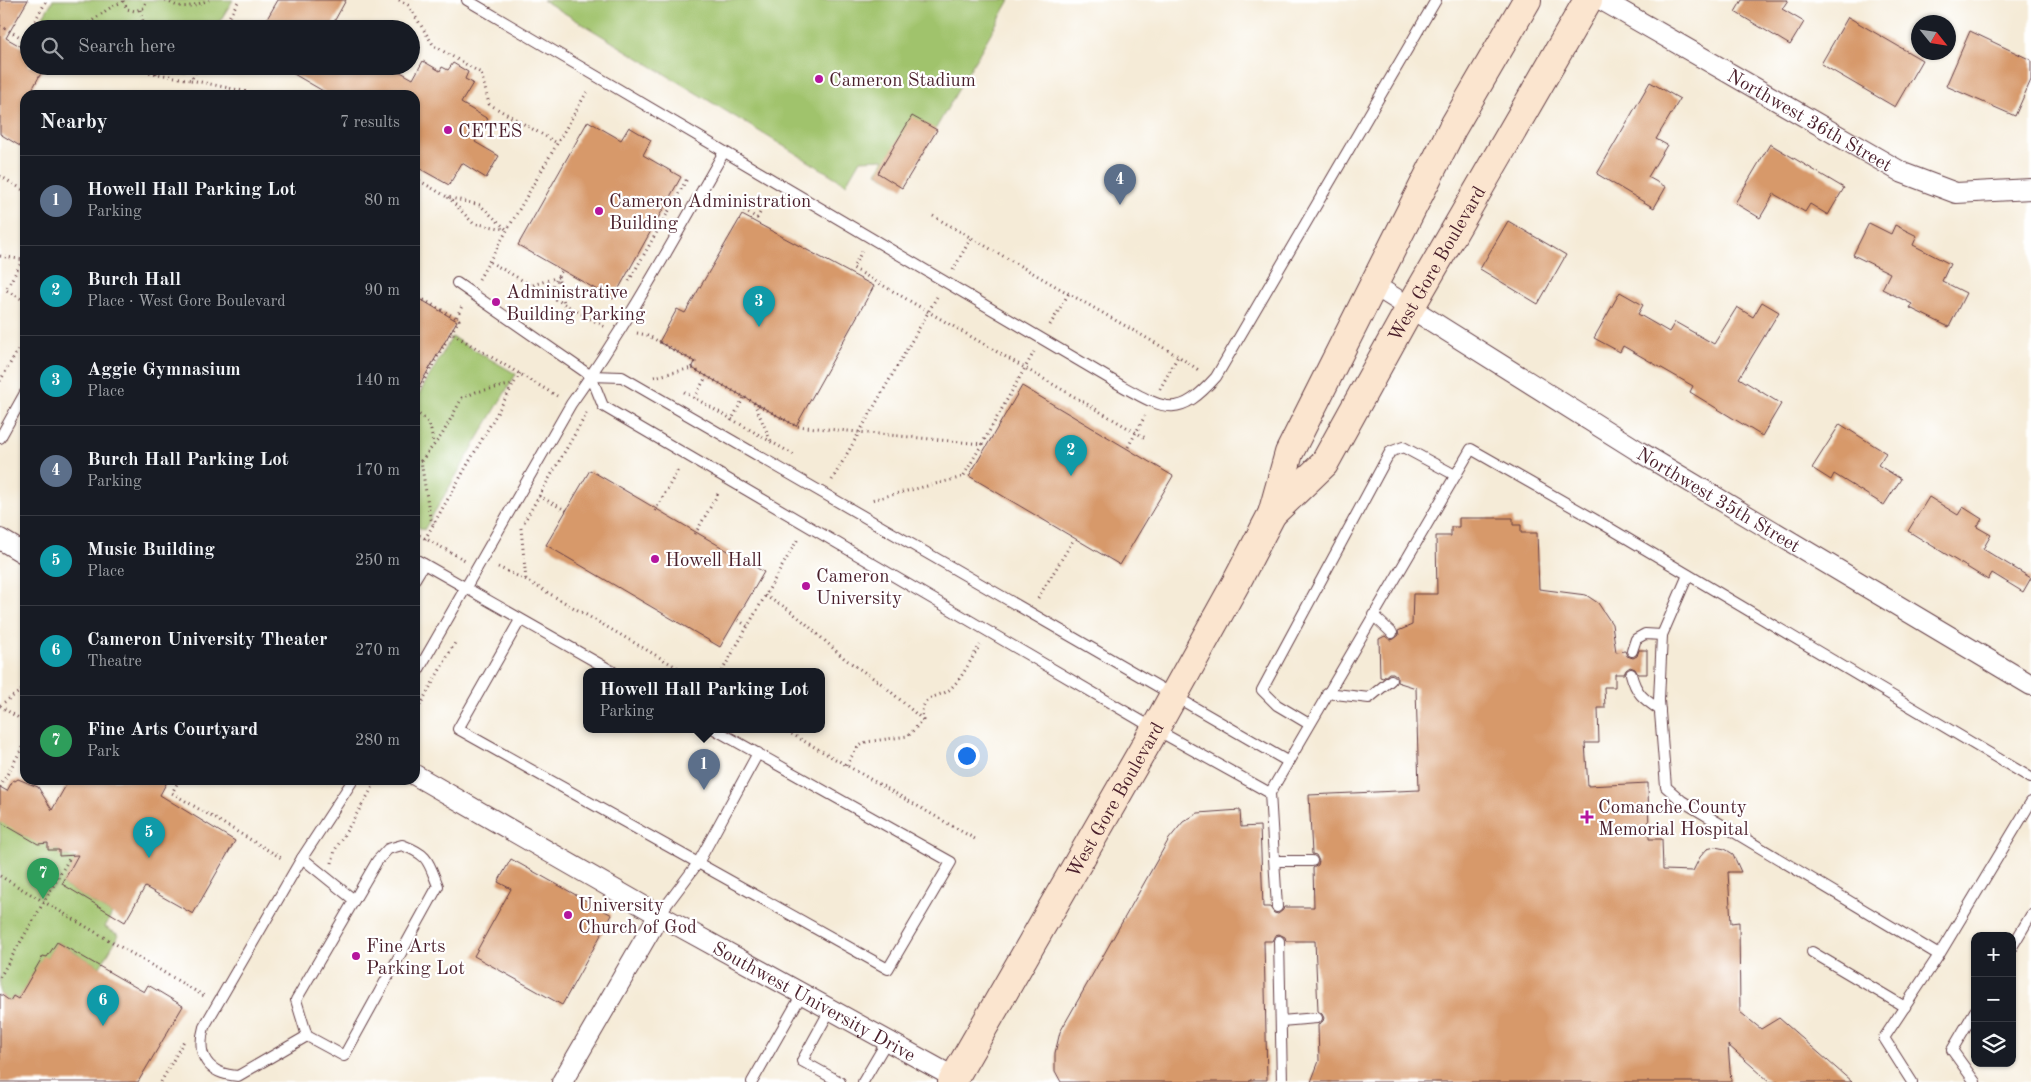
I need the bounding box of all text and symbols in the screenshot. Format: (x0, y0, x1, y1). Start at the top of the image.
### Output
north arrow (1911, 15, 1956, 60)
search box (20, 20, 420, 75)
icon: search (38, 34, 66, 62)
text: Search here (78, 38, 175, 57)
street label: Northwest 36th Street (1723, 67, 1894, 176)
place label: Cameron Stadium (829, 72, 976, 91)
marker: Cameron Stadium (813, 73, 825, 85)
text: Nearby (40, 112, 108, 133)
text: 7 results (340, 115, 400, 131)
place label: CETES (458, 123, 522, 142)
marker: CETES (442, 124, 454, 136)
pin: 4 (1104, 164, 1136, 205)
text: Howell Hall Parking Lot (87, 181, 296, 200)
street label: West Gore Boulevard (1386, 184, 1490, 345)
text: 1 (51, 193, 61, 209)
text: 80 m (364, 193, 400, 209)
place label: Cameron Administration Building (609, 193, 811, 234)
text: Parking (87, 204, 142, 220)
marker: Cameron Administration Building (593, 205, 605, 217)
text: Burch Hall (87, 271, 181, 290)
text: 2 (51, 283, 61, 299)
text: 90 m (364, 283, 400, 299)
place label: Administrative Building Parking (506, 284, 646, 325)
pin: 3 (743, 286, 775, 327)
text: Place · West Gore Boulevard (87, 294, 286, 310)
marker: Administrative Building Parking (490, 296, 502, 308)
text: Aggie Gymnasium (87, 361, 241, 380)
text: 3 (51, 373, 61, 389)
text: 140 m (355, 373, 400, 389)
text: Place (87, 384, 124, 400)
pin: 2 (1055, 435, 1087, 476)
street label: Northwest 35th Street (1633, 445, 1803, 557)
text: Burch Hall Parking Lot (87, 451, 289, 470)
text: 4 (51, 463, 61, 479)
text: 170 m (355, 463, 400, 479)
text: Parking (87, 474, 142, 490)
text: Music Building (87, 541, 215, 560)
place label: Howell Hall (665, 552, 762, 571)
text: 5 (51, 553, 61, 569)
text: 250 m (355, 553, 400, 569)
marker: Howell Hall (649, 553, 661, 565)
text: Place (87, 564, 124, 580)
place label: Cameron University (816, 568, 902, 609)
marker: Cameron University (800, 580, 812, 592)
text: Cameron University Theater (87, 631, 328, 650)
text: 6 (51, 643, 61, 659)
text: 270 m (355, 643, 400, 659)
text: Theatre (87, 654, 142, 670)
popup (583, 668, 825, 733)
text: Howell Hall Parking Lot (599, 681, 809, 700)
text: Parking (599, 704, 654, 720)
street label: West Gore Boulevard (1065, 720, 1169, 882)
text: Fine Arts Courtyard (87, 721, 258, 740)
text: 7 (51, 733, 61, 749)
text: 280 m (355, 733, 400, 749)
your location (954, 743, 980, 769)
text: Park (87, 744, 120, 760)
pin: 1 (688, 749, 720, 790)
place label: Comanche County Memorial Hospital (1598, 799, 1749, 840)
marker: Comanche County Memorial Hospital (1580, 810, 1594, 824)
pin: 5 (133, 817, 165, 858)
pin: 7 (27, 858, 59, 899)
place label: University Church of God (578, 897, 697, 938)
marker: University Church of God (562, 909, 574, 921)
map controls (1971, 932, 2016, 1067)
button: + (1971, 932, 2016, 977)
place label: Fine Arts Parking Lot (366, 938, 465, 979)
street label: Southwest University Drive (709, 940, 918, 1066)
marker: Fine Arts Parking Lot (350, 950, 362, 962)
button: − (1971, 977, 2016, 1022)
pin: 6 (87, 985, 119, 1026)
button: layers (1971, 1022, 2016, 1067)

